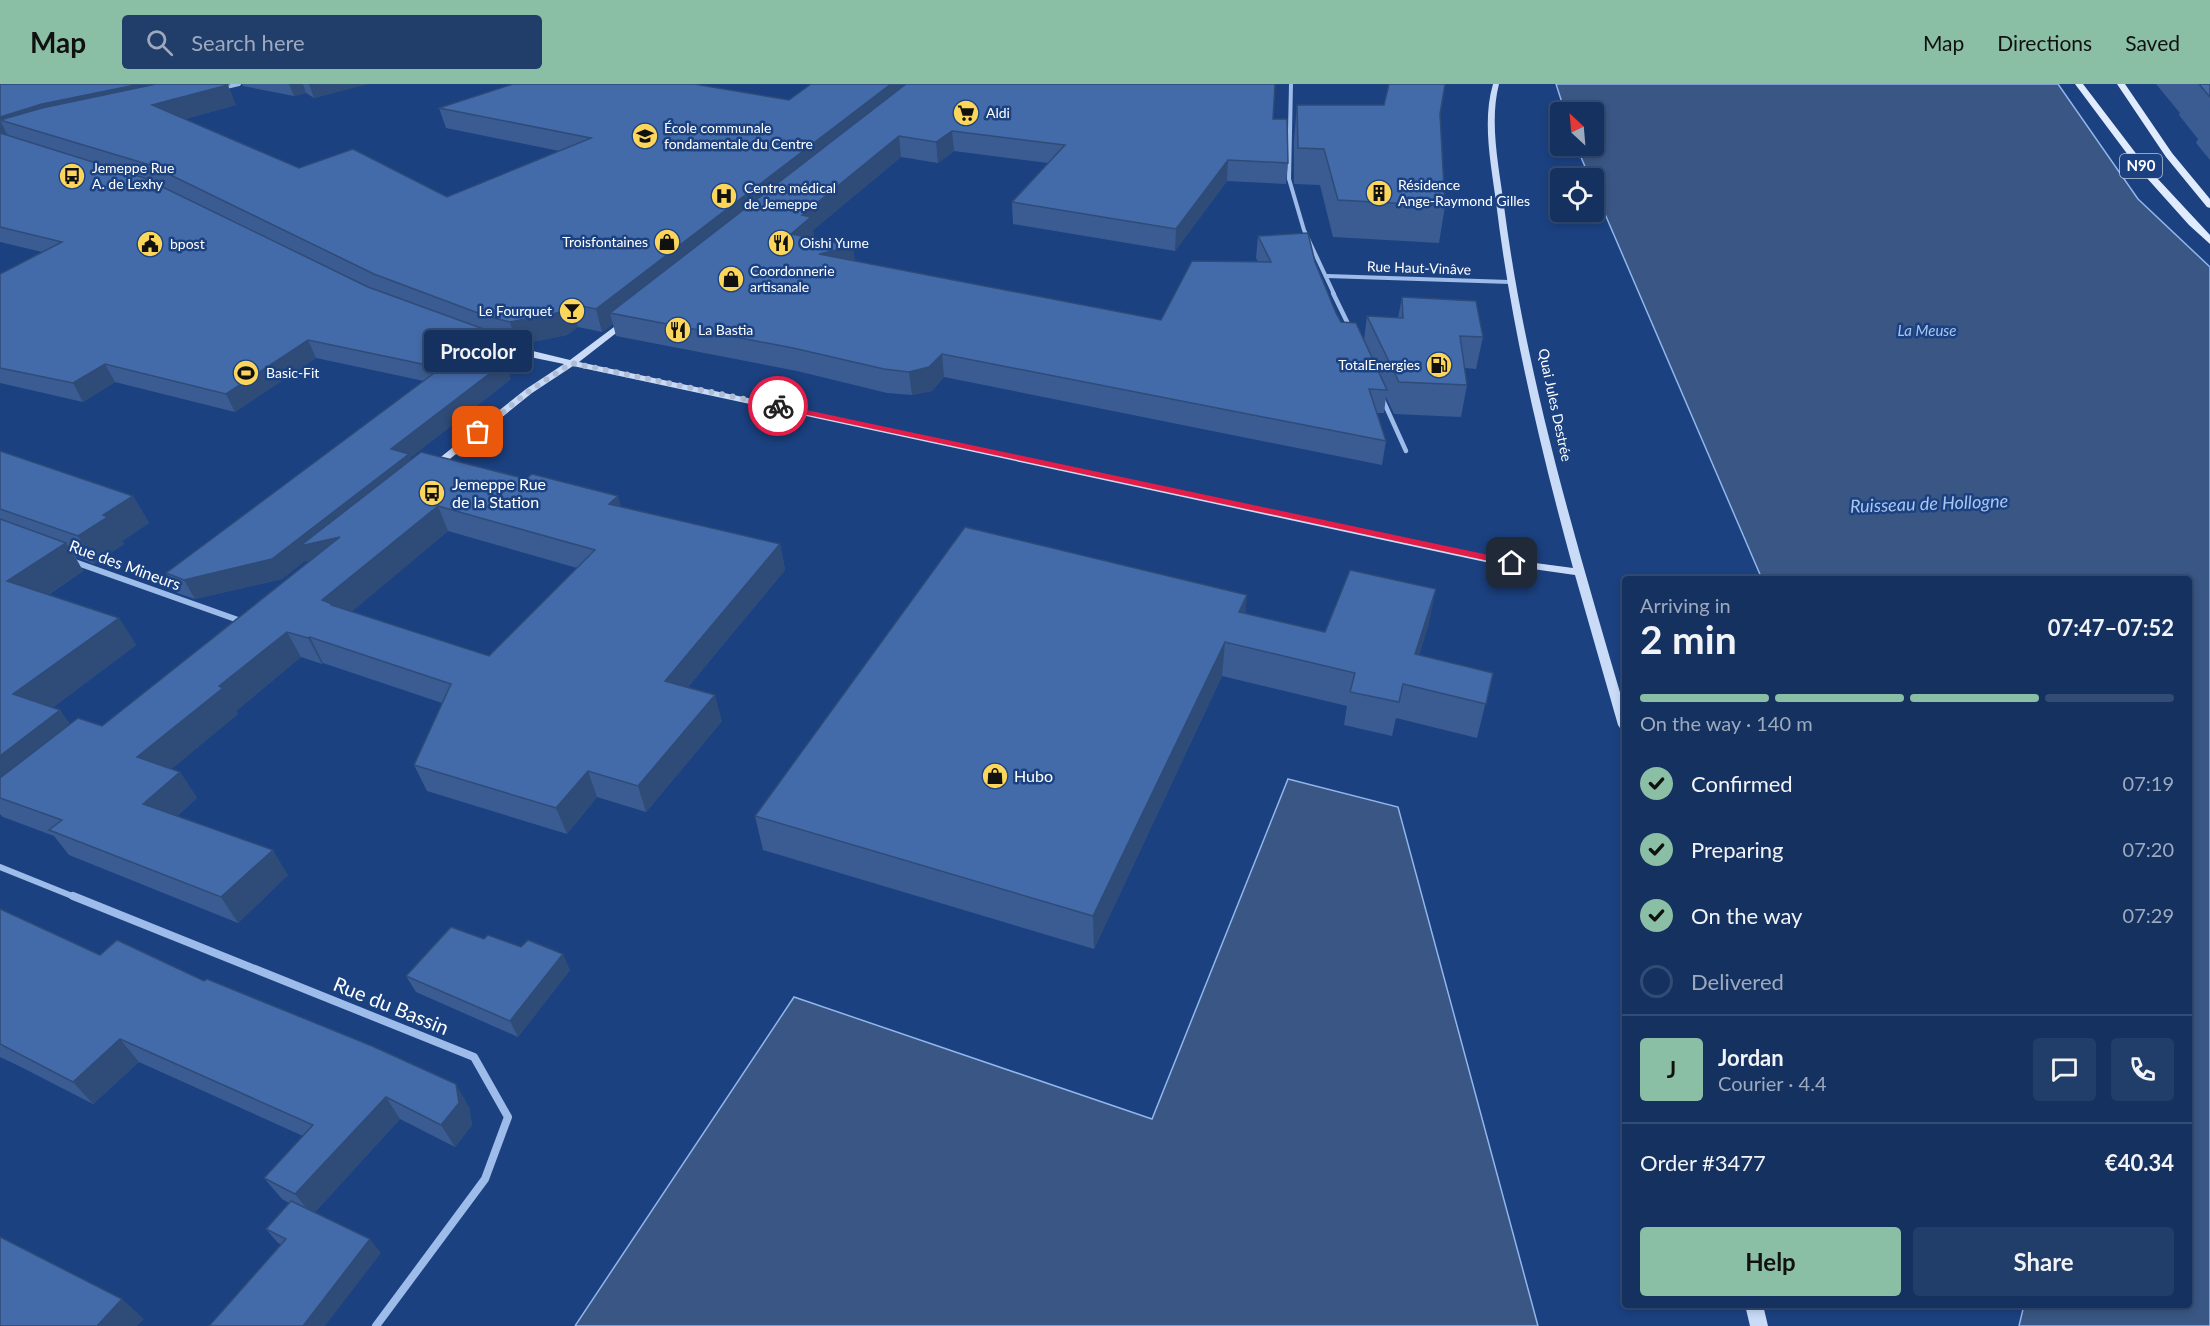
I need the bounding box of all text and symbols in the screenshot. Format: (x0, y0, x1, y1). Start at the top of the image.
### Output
search box (122, 15, 542, 69)
text: Map (30, 25, 86, 59)
icon: search (143, 26, 176, 59)
text: Search here (191, 29, 305, 56)
text: Map (1923, 30, 1964, 55)
text: Directions (1997, 30, 2092, 55)
text: Saved (2125, 30, 2180, 55)
supermarket icon: Aldi (951, 98, 981, 128)
north arrow (1550, 102, 1604, 156)
map controls (1550, 102, 1604, 222)
place label: Aldi (986, 104, 1010, 121)
place label: École communale fondamentale du Centre (664, 119, 813, 152)
school or university icon: École communale fondamentale du Centre (630, 121, 660, 151)
road number: N90 (2120, 154, 2162, 178)
place label: Jemeppe Rue A. de Lexhy (92, 159, 174, 192)
bus stop icon: Jemeppe Rue A. de Lexhy (57, 161, 87, 191)
button: locate (1550, 168, 1604, 222)
place label: Résidence Ange-Raymond Gilles (1398, 176, 1530, 209)
building icon: Résidence Ange-Raymond Gilles (1364, 178, 1394, 208)
place label: Centre médical de Jemeppe (744, 179, 836, 212)
hospital icon: Centre médical de Jemeppe (709, 181, 739, 211)
shop icon: Troisfontaines (652, 227, 682, 257)
restaurant icon: Oishi Yume (766, 228, 796, 258)
public building icon: bpost (135, 229, 165, 259)
place label: Troisfontaines (562, 233, 648, 250)
place label: Oishi Yume (800, 234, 869, 251)
place label: bpost (170, 235, 205, 252)
street label: Rue Haut-Vinâve (1367, 257, 1471, 278)
place label: Coordonnerie artisanale (750, 262, 835, 295)
shop icon: Coordonnerie artisanale (716, 264, 746, 294)
bar icon: Le Fourquet (557, 296, 587, 326)
place label: Le Fourquet (478, 302, 552, 319)
restaurant icon: La Bastia (663, 315, 693, 345)
place label: La Bastia (698, 321, 753, 338)
water label: La Meuse (1897, 321, 1957, 339)
callout: Procolor (424, 330, 532, 372)
text: Procolor (440, 339, 516, 363)
street label: Quai Jules Destrée (1535, 347, 1576, 463)
fuel station icon: TotalEnergies (1424, 350, 1454, 380)
place label: TotalEnergies (1338, 356, 1420, 373)
sports icon: Basic-Fit (231, 358, 261, 388)
place label: Basic-Fit (266, 364, 319, 381)
courier (748, 376, 808, 436)
icon: bike (762, 390, 795, 423)
pin (452, 406, 503, 457)
icon: bag (461, 415, 494, 448)
place label: Jemeppe Rue de la Station (452, 474, 546, 511)
bus stop icon: Jemeppe Rue de la Station (417, 478, 447, 508)
water label: Ruisseau de Hollogne (1850, 489, 2008, 517)
street label: Rue des Mineurs (67, 536, 184, 594)
pin (1486, 537, 1537, 588)
icon: home (1495, 546, 1528, 579)
text: Arriving in (1640, 593, 1731, 617)
text: 07:47–07:52 (2048, 614, 2174, 641)
text: 2 min (1640, 616, 1737, 662)
text: On the way · 140 m (1640, 711, 1813, 735)
shop icon: Hubo (980, 761, 1010, 791)
place label: Hubo (1014, 766, 1053, 785)
icon: check (1640, 767, 1673, 800)
text: Confirmed (1691, 770, 1793, 797)
text: 07:19 (2123, 771, 2174, 795)
icon: check (1640, 833, 1673, 866)
text: Preparing (1691, 836, 1783, 863)
text: 07:20 (2123, 837, 2174, 861)
icon: check (1640, 899, 1673, 932)
text: On the way (1691, 902, 1802, 929)
text: 07:29 (2123, 903, 2174, 927)
text: Delivered (1691, 968, 1784, 995)
street label: Rue du Bassin (330, 971, 453, 1039)
button: chat (2033, 1038, 2096, 1101)
button: phone (2111, 1038, 2174, 1101)
text: Jordan (1718, 1044, 1784, 1071)
text: J (1667, 1056, 1676, 1083)
text: Courier · 4.4 (1718, 1071, 1827, 1095)
text: Order #3477 (1640, 1149, 1766, 1176)
text: €40.34 (2105, 1149, 2174, 1176)
button: Help (1640, 1227, 1901, 1296)
button: Share (1913, 1227, 2174, 1296)

